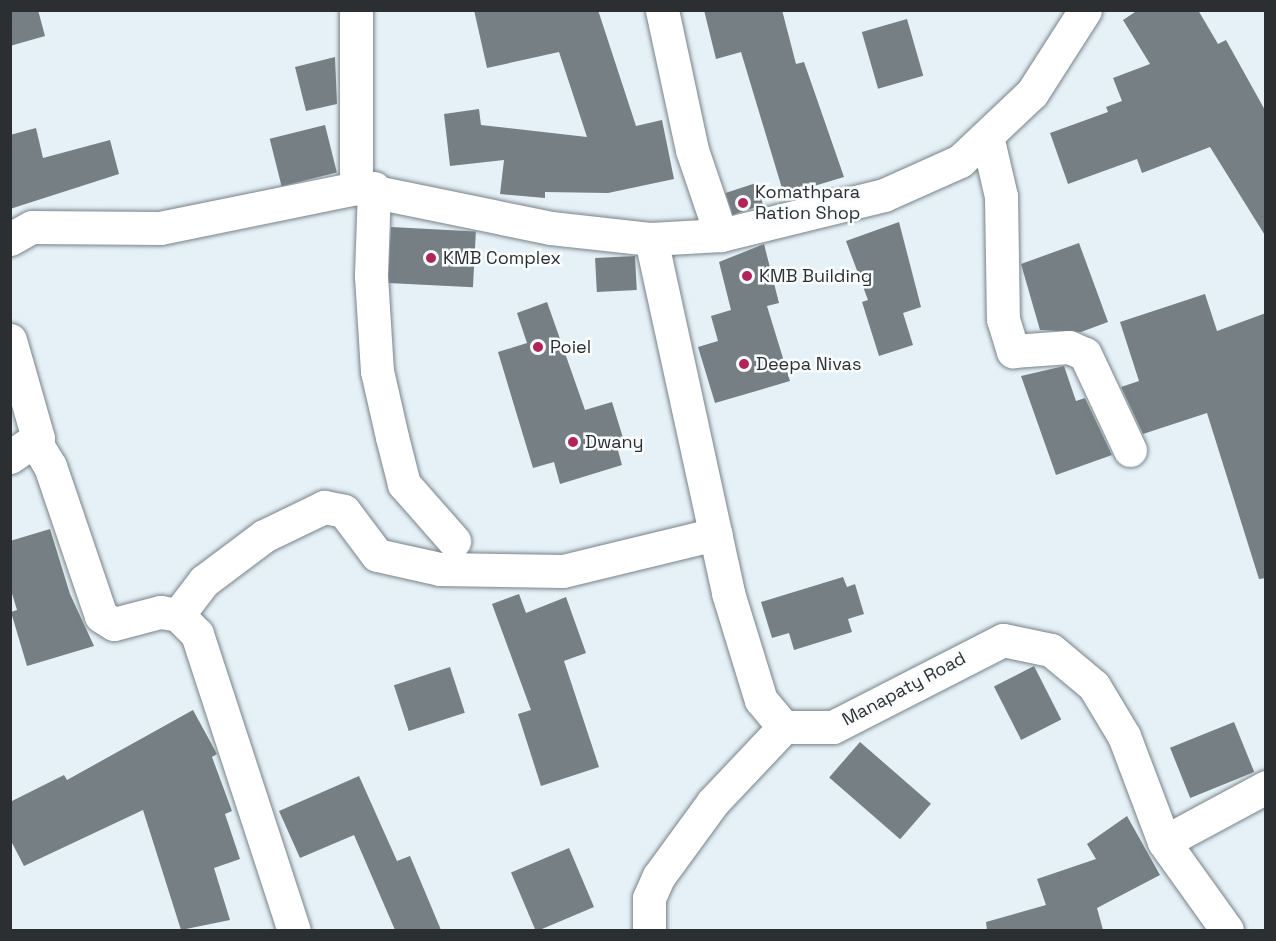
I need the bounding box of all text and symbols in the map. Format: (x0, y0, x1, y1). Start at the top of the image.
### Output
place label: Komathpara Ration Shop (755, 182, 860, 224)
marker: Komathpara Ration Shop (736, 196, 750, 210)
place label: KMB Complex (443, 247, 561, 269)
marker: KMB Complex (424, 251, 438, 265)
place label: KMB Building (759, 265, 872, 287)
marker: KMB Building (740, 269, 754, 283)
place label: Poiel (550, 336, 591, 358)
marker: Poiel (531, 340, 545, 354)
place label: Deepa Nivas (756, 353, 861, 375)
marker: Deepa Nivas (737, 357, 751, 371)
place label: Dwany (585, 431, 643, 453)
marker: Dwany (566, 435, 580, 449)
street label: Manapaty Road (839, 647, 969, 731)

